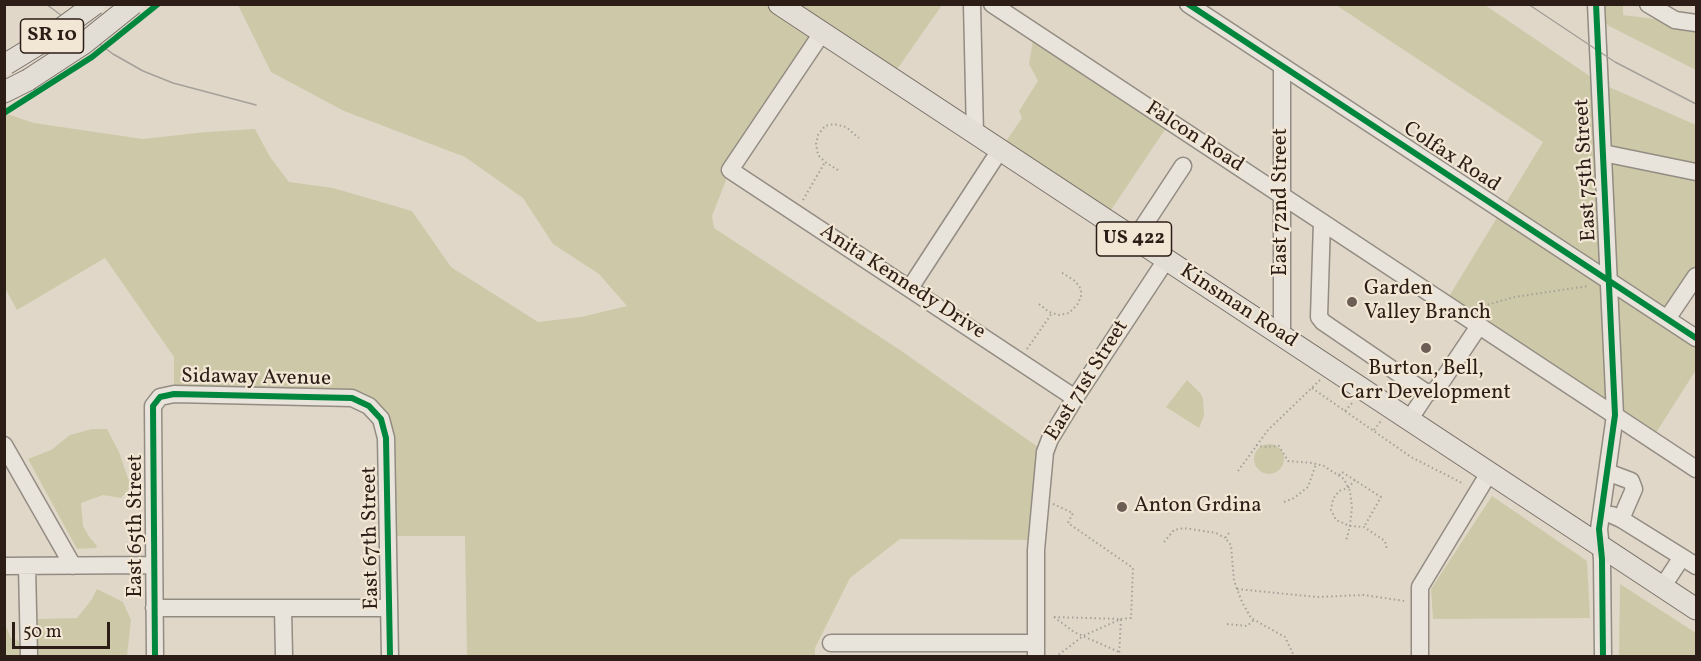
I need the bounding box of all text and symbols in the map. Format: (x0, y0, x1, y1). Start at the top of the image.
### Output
road number: SR 10 (20, 19, 84, 53)
street label: Falcon Road (1140, 97, 1248, 179)
street label: East 75th Street (1571, 98, 1603, 242)
street label: Colfax Road (1398, 117, 1504, 199)
street label: East 72nd Street (1269, 128, 1295, 276)
street label: Anita Kennedy Drive (814, 220, 990, 346)
road number: US 422 (1096, 222, 1172, 256)
street label: Kinsman Road (1174, 260, 1302, 354)
place label: Garden Valley Branch (1364, 277, 1491, 327)
marker: Garden Valley Branch (1345, 295, 1359, 309)
street label: East 71st Street (1041, 316, 1135, 446)
marker: Burton, Bell, Carr Development (1419, 341, 1433, 355)
place label: Burton, Bell, Carr Development (1341, 357, 1511, 407)
street label: Sidaway Avenue (181, 365, 331, 393)
street label: East 65th Street (124, 454, 150, 598)
street label: East 67th Street (358, 466, 386, 610)
place label: Anton Grdina (1134, 494, 1262, 520)
marker: Anton Grdina (1115, 500, 1129, 514)
scale bar (15, 610, 112, 648)
text: 50 m (23, 620, 62, 645)

